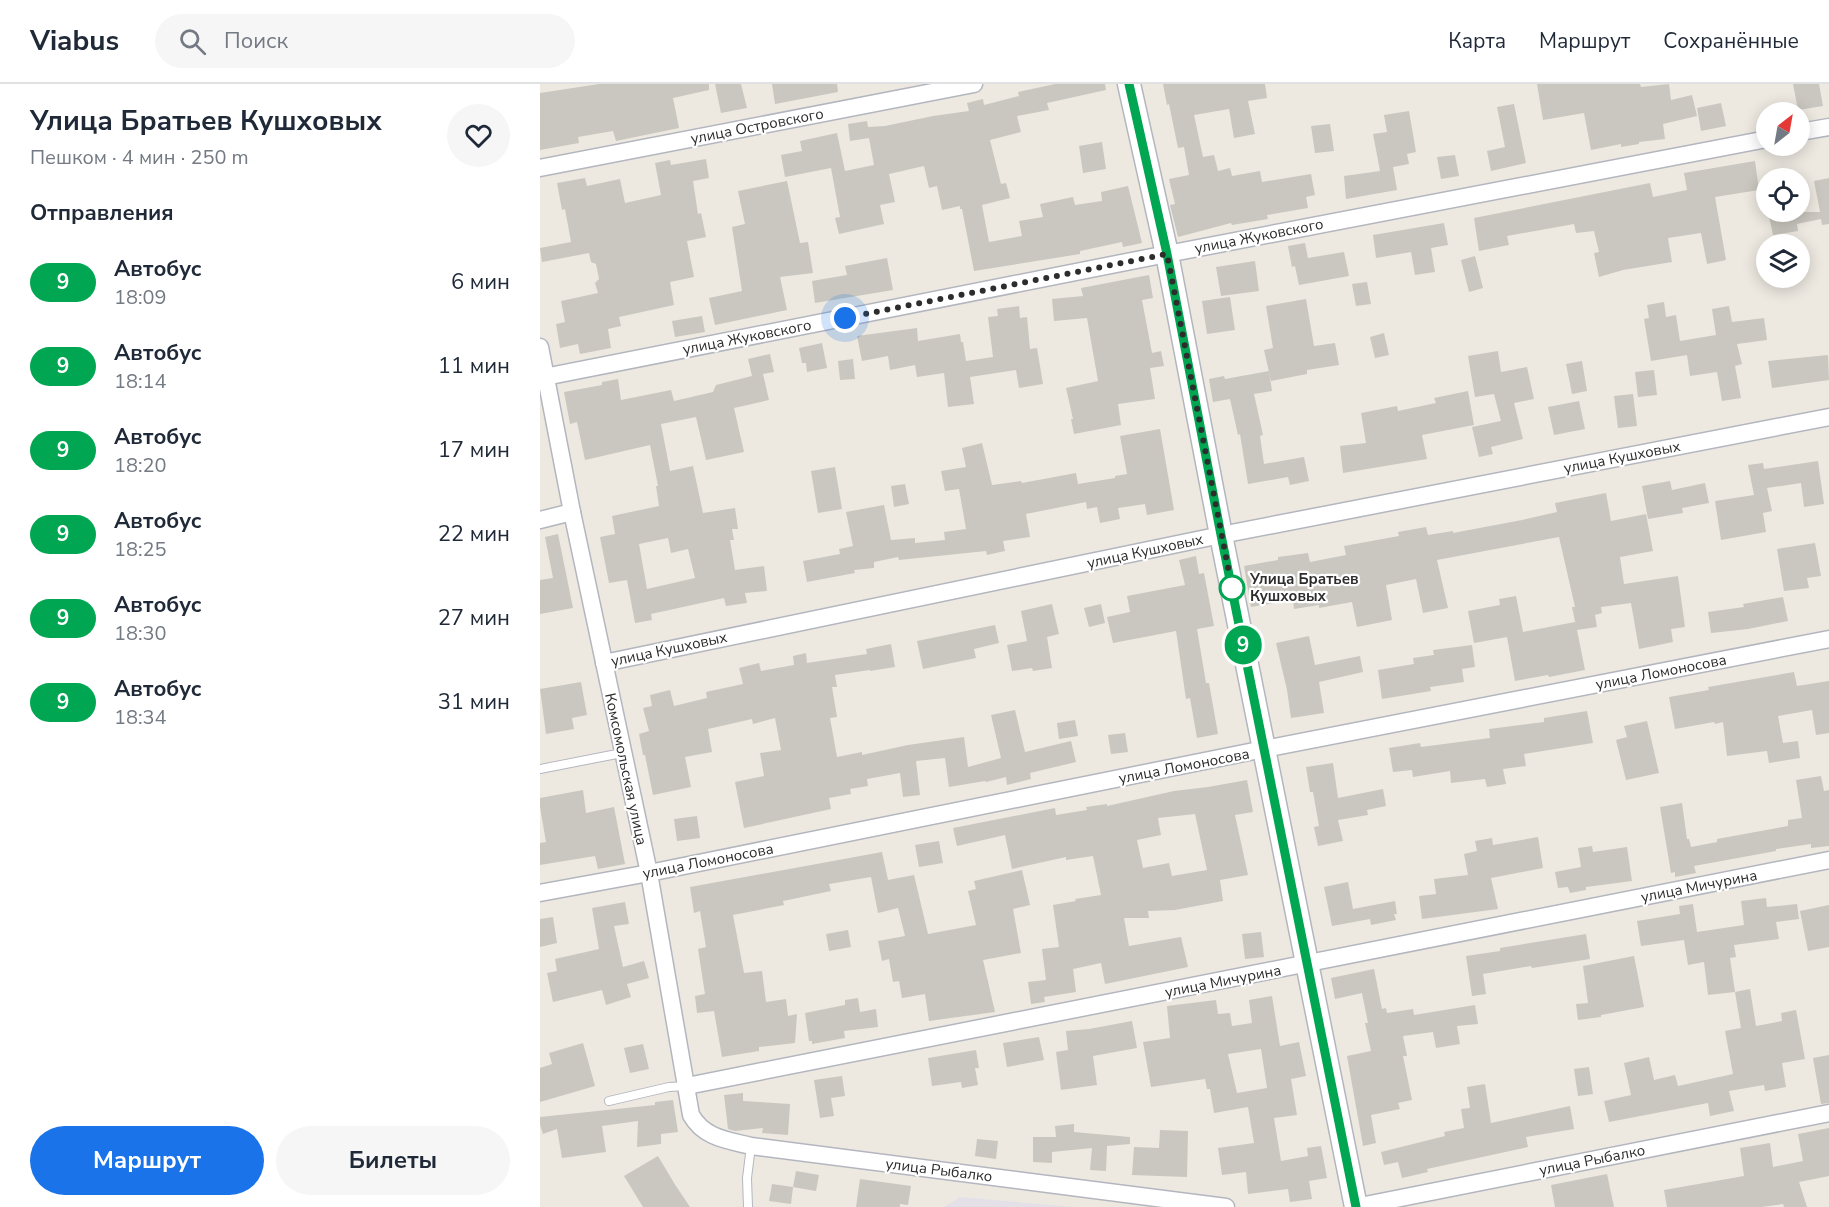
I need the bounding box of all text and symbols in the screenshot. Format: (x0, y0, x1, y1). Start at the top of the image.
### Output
search box (155, 14, 575, 68)
text: Viabus (30, 22, 119, 60)
icon: search (176, 25, 209, 58)
text: Поиск (224, 26, 288, 56)
text: Карта (1448, 27, 1506, 55)
text: Маршрут (1539, 27, 1630, 55)
text: Сохранённые (1663, 27, 1799, 55)
text: Улица Братьев Кушховых (30, 102, 382, 140)
north arrow (1756, 102, 1810, 156)
map controls (1756, 102, 1810, 288)
street label: улица Островского (689, 103, 825, 149)
button: heart (447, 104, 510, 167)
text: Пешком · 4 мин · 250 m (30, 144, 249, 171)
button: locate (1756, 168, 1810, 222)
text: Отправления (30, 198, 174, 228)
street label: улица Жуковского (1193, 214, 1325, 258)
button: layers (1756, 234, 1810, 288)
text: Автобус (114, 254, 202, 284)
text: 6 мин (451, 267, 510, 297)
text: 9 (57, 268, 69, 296)
text: 18:09 (114, 284, 167, 311)
your location (830, 303, 860, 333)
street label: улица Жуковского (681, 315, 813, 359)
text: Автобус (114, 338, 202, 368)
text: 11 мин (438, 351, 510, 381)
text: 9 (57, 352, 69, 380)
text: 18:14 (114, 368, 167, 395)
text: Автобус (114, 422, 202, 452)
text: 17 мин (438, 435, 510, 465)
text: 9 (57, 436, 69, 464)
street label: улица Кушховых (1562, 436, 1682, 478)
text: 18:20 (114, 452, 167, 479)
text: Автобус (114, 506, 202, 536)
text: 22 мин (438, 519, 510, 549)
text: 9 (57, 520, 69, 548)
street label: улица Кушховых (1085, 529, 1205, 573)
text: 18:25 (114, 536, 167, 563)
place label: Улица Братьев Кушховых (1249, 569, 1359, 606)
marker: Улица Братьев Кушховых (1219, 575, 1245, 601)
text: Автобус (114, 590, 202, 620)
text: 27 мин (438, 603, 510, 633)
text: 9 (57, 604, 69, 632)
text: 18:30 (114, 620, 167, 647)
line badge: 9 (1224, 626, 1262, 664)
street label: улица Кушховых (609, 627, 729, 671)
text: 9 (1237, 631, 1249, 659)
street label: улица Ломоносова (1594, 650, 1728, 694)
text: Автобус (114, 674, 202, 704)
text: 31 мин (438, 687, 510, 717)
text: 9 (57, 688, 69, 716)
street label: Комсомольская улица (600, 691, 652, 847)
text: 18:34 (114, 704, 167, 731)
street label: улица Ломоносова (1117, 744, 1251, 788)
street label: улица Ломоносова (641, 839, 775, 883)
street label: улица Мичурина (1639, 865, 1759, 907)
street label: улица Мичурина (1163, 960, 1283, 1002)
button: Маршрут (30, 1126, 264, 1195)
button: Билеты (276, 1126, 510, 1195)
street label: улица Рыбалко (1537, 1140, 1647, 1180)
street label: улица Рыбалко (884, 1154, 994, 1186)

